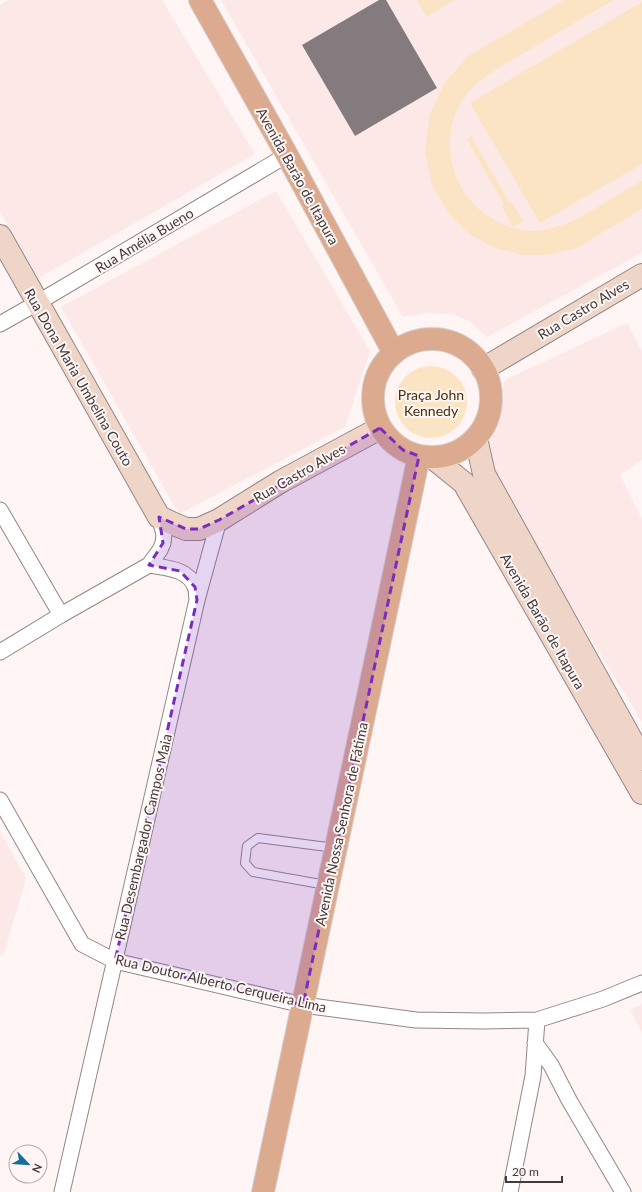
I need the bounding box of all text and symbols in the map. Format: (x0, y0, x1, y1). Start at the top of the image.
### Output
street label: Avenida Barão de Itapura (253, 104, 343, 248)
street label: Rua Amélia Bueno (92, 204, 196, 276)
street label: Rua Castro Alves (534, 275, 632, 343)
street label: Rua Dona Maria Umbelina Couto (21, 285, 137, 469)
park label: Praça John Kennedy (398, 386, 464, 419)
street label: Rua Castro Alves (250, 440, 348, 506)
street label: Avenida Barão de Itapura (497, 550, 589, 692)
street label: Avenida Nossa Senhora de Fátima (311, 721, 371, 927)
street label: Rua Desembargador Campos Maia (111, 732, 175, 942)
street label: Rua Doutor Alberto Cerqueira Lima (114, 950, 328, 1016)
north arrow (8, 1144, 48, 1184)
scale bar (506, 1158, 562, 1184)
text: N (30, 1162, 45, 1175)
text: 20 m (512, 1164, 539, 1179)

